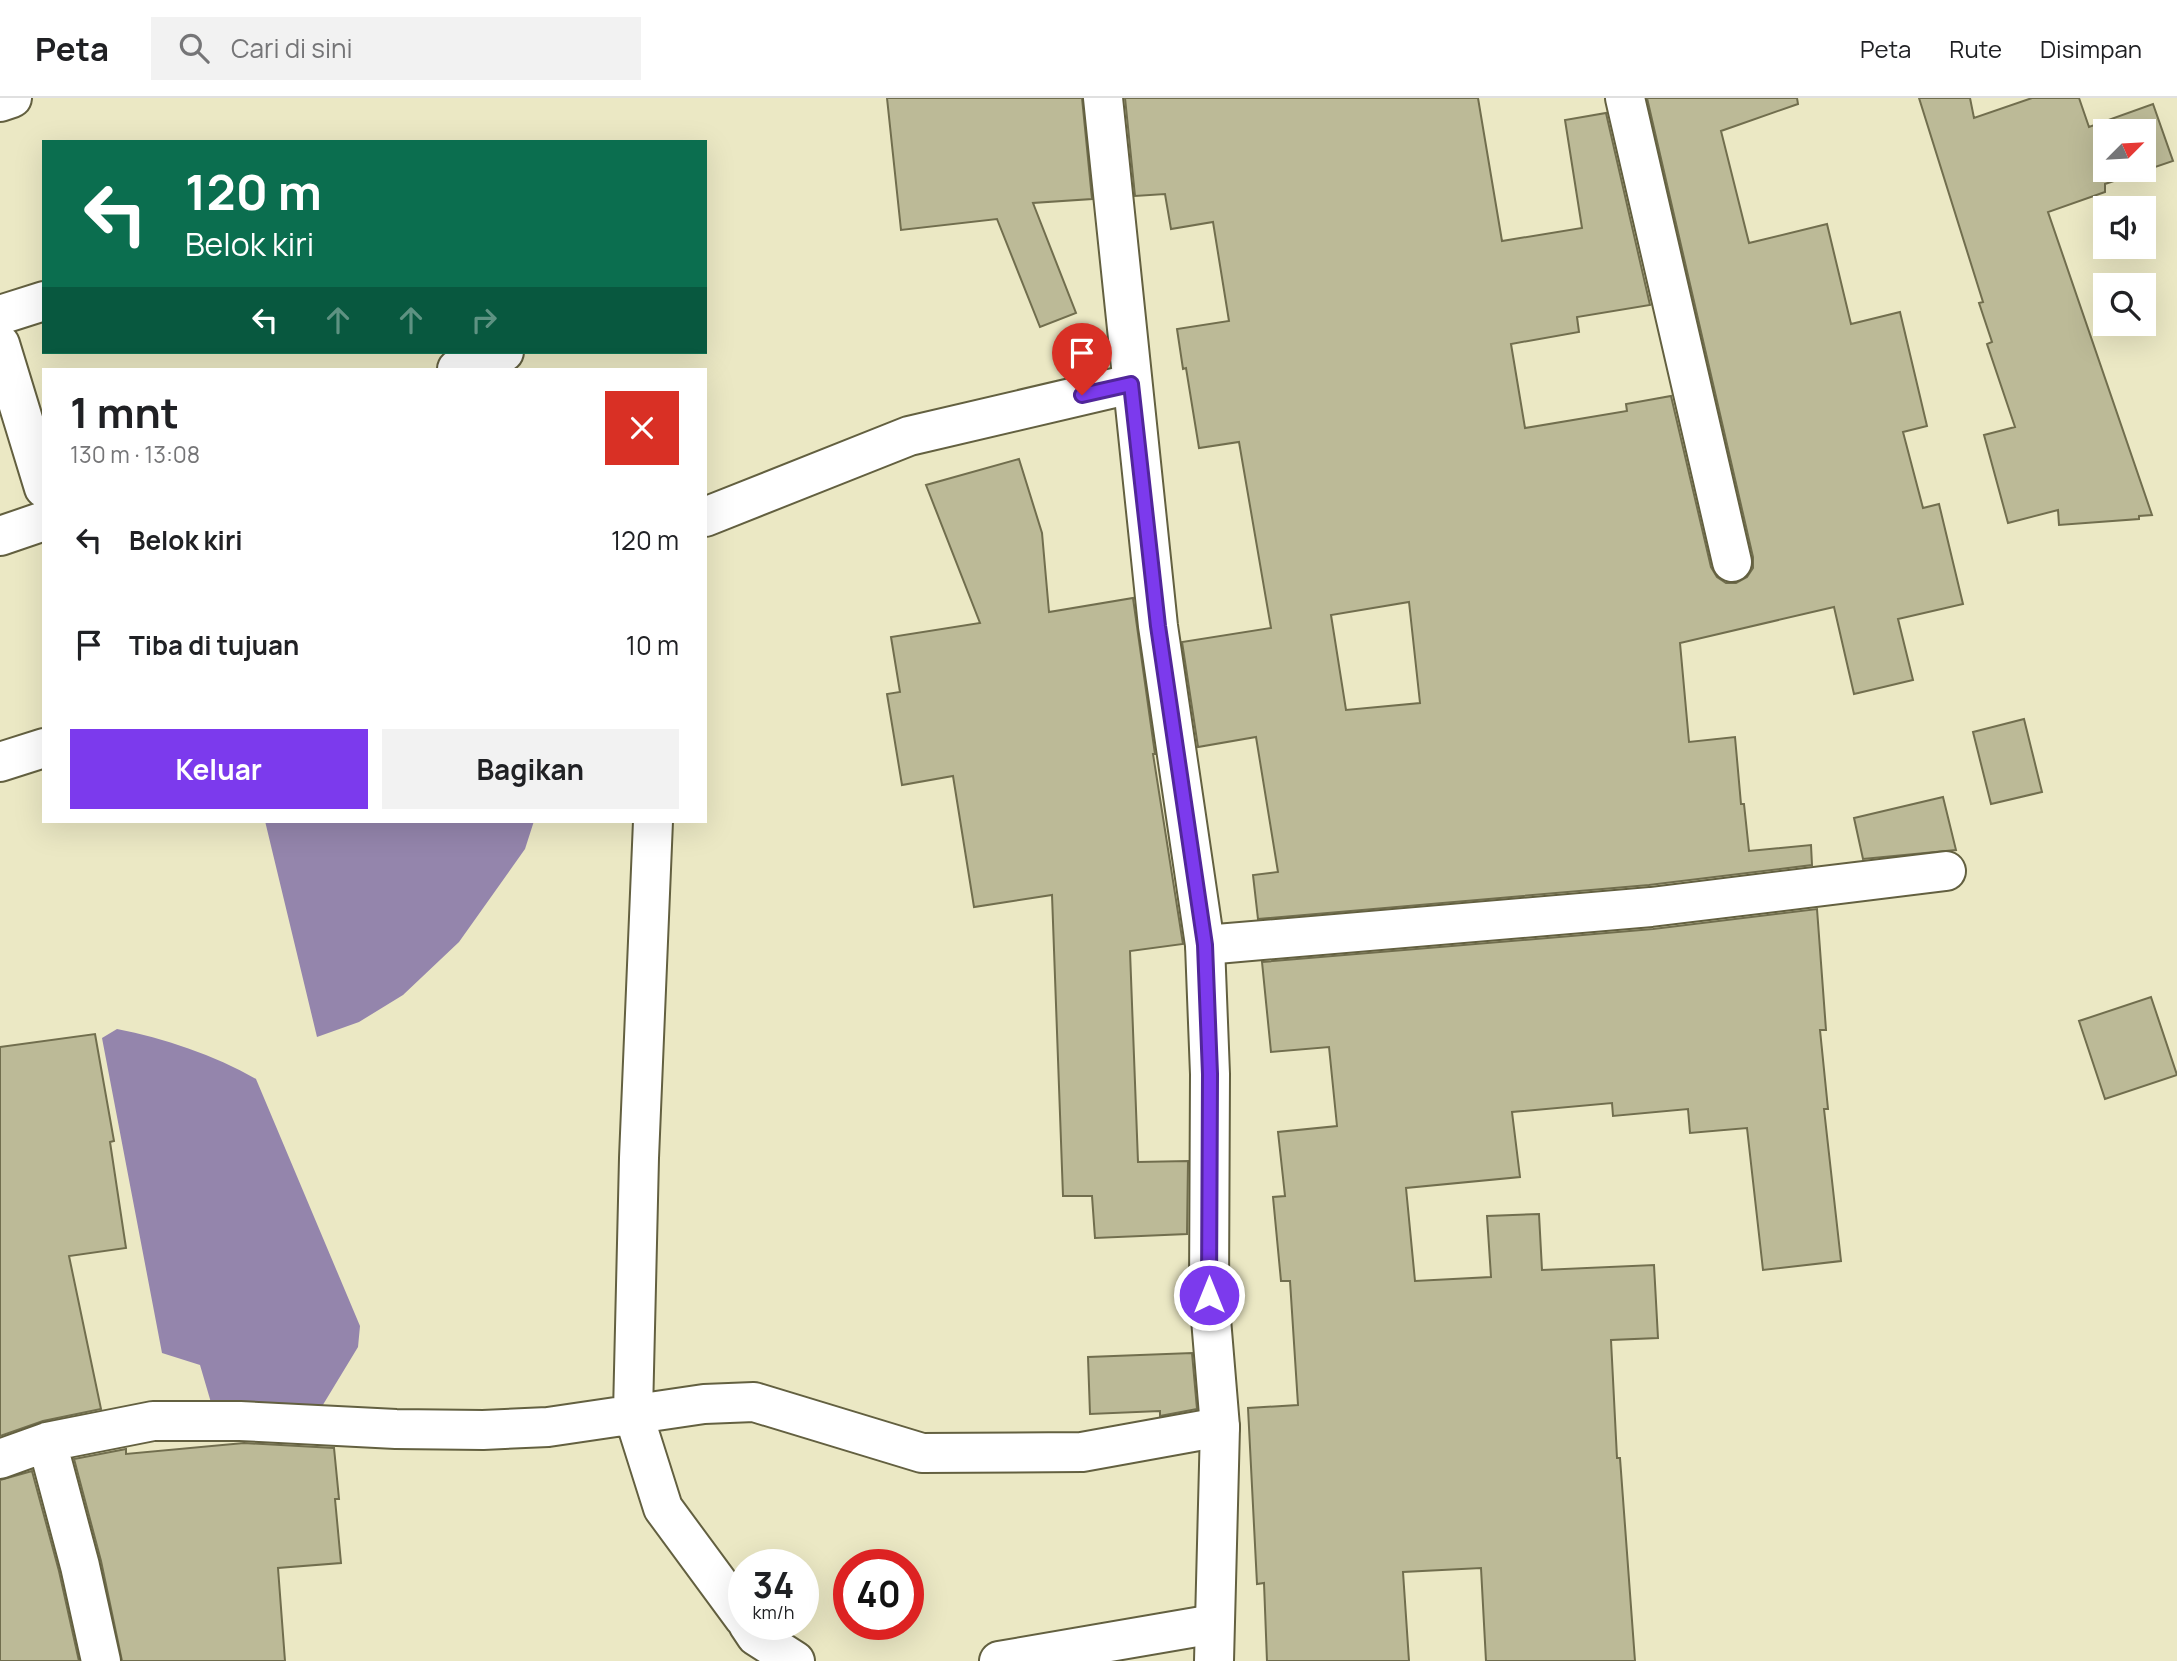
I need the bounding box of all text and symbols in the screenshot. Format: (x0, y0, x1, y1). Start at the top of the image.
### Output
search box (151, 17, 641, 80)
text: Peta (35, 26, 109, 71)
icon: search (175, 29, 213, 67)
text: Cari di sini (231, 30, 353, 66)
text: Peta (1860, 32, 1911, 65)
text: Rute (1949, 32, 2002, 65)
text: Disimpan (2040, 32, 2142, 65)
north arrow (2093, 119, 2156, 182)
map controls (2093, 119, 2156, 336)
text: 120 m (185, 158, 322, 225)
icon: left (70, 168, 161, 259)
button: sound (2093, 196, 2156, 259)
text: Belok kiri (185, 222, 314, 266)
button: search (2093, 273, 2156, 336)
icon: left (246, 301, 284, 339)
icon: ahead (319, 301, 357, 339)
icon: ahead (392, 301, 430, 339)
icon: right (465, 301, 503, 339)
pin (1052, 323, 1112, 395)
icon: arrive (1063, 334, 1101, 372)
text: 1 mnt (70, 383, 179, 441)
button: close (605, 391, 679, 465)
text: 130 m · 13:08 (70, 438, 200, 470)
icon: left (70, 521, 108, 559)
text: Belok kiri (129, 522, 243, 558)
text: 120 m (611, 522, 679, 558)
icon: arrive (70, 626, 108, 664)
text: Tiba di tujuan (129, 627, 299, 663)
text: 10 m (626, 627, 679, 663)
button: Keluar (70, 729, 368, 809)
button: Bagikan (382, 729, 679, 809)
position arrow (1172, 1258, 1246, 1332)
speed limit sign: 40 (833, 1549, 924, 1640)
text: 34 (753, 1561, 794, 1609)
text: km/h (753, 1600, 794, 1624)

